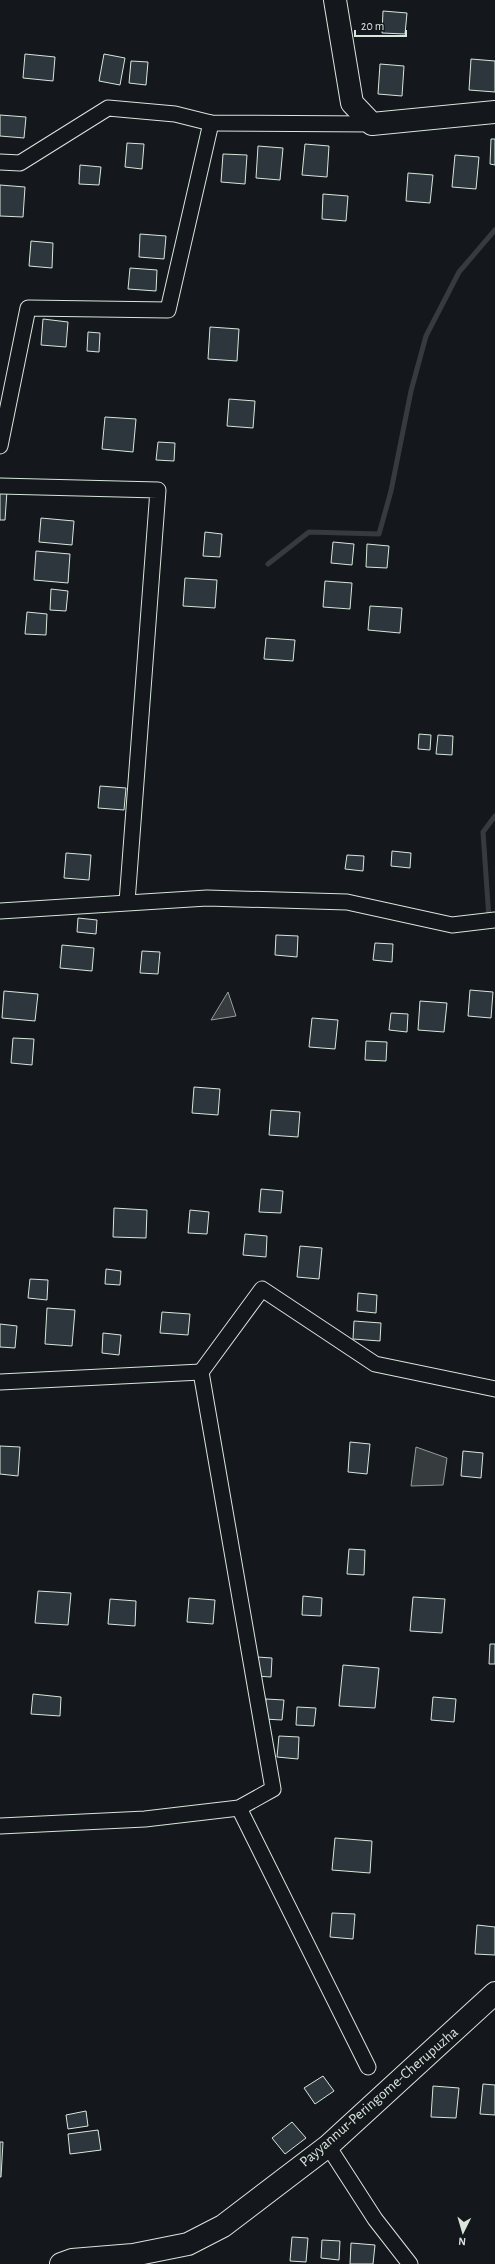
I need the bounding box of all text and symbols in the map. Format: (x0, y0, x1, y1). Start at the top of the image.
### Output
scale bar (355, 12, 406, 38)
text: 20 m (361, 20, 384, 32)
street label: Payyannur-Peringome-Cherupuzha (297, 2024, 461, 2170)
north arrow (443, 2212, 483, 2252)
text: N (458, 2236, 466, 2247)

